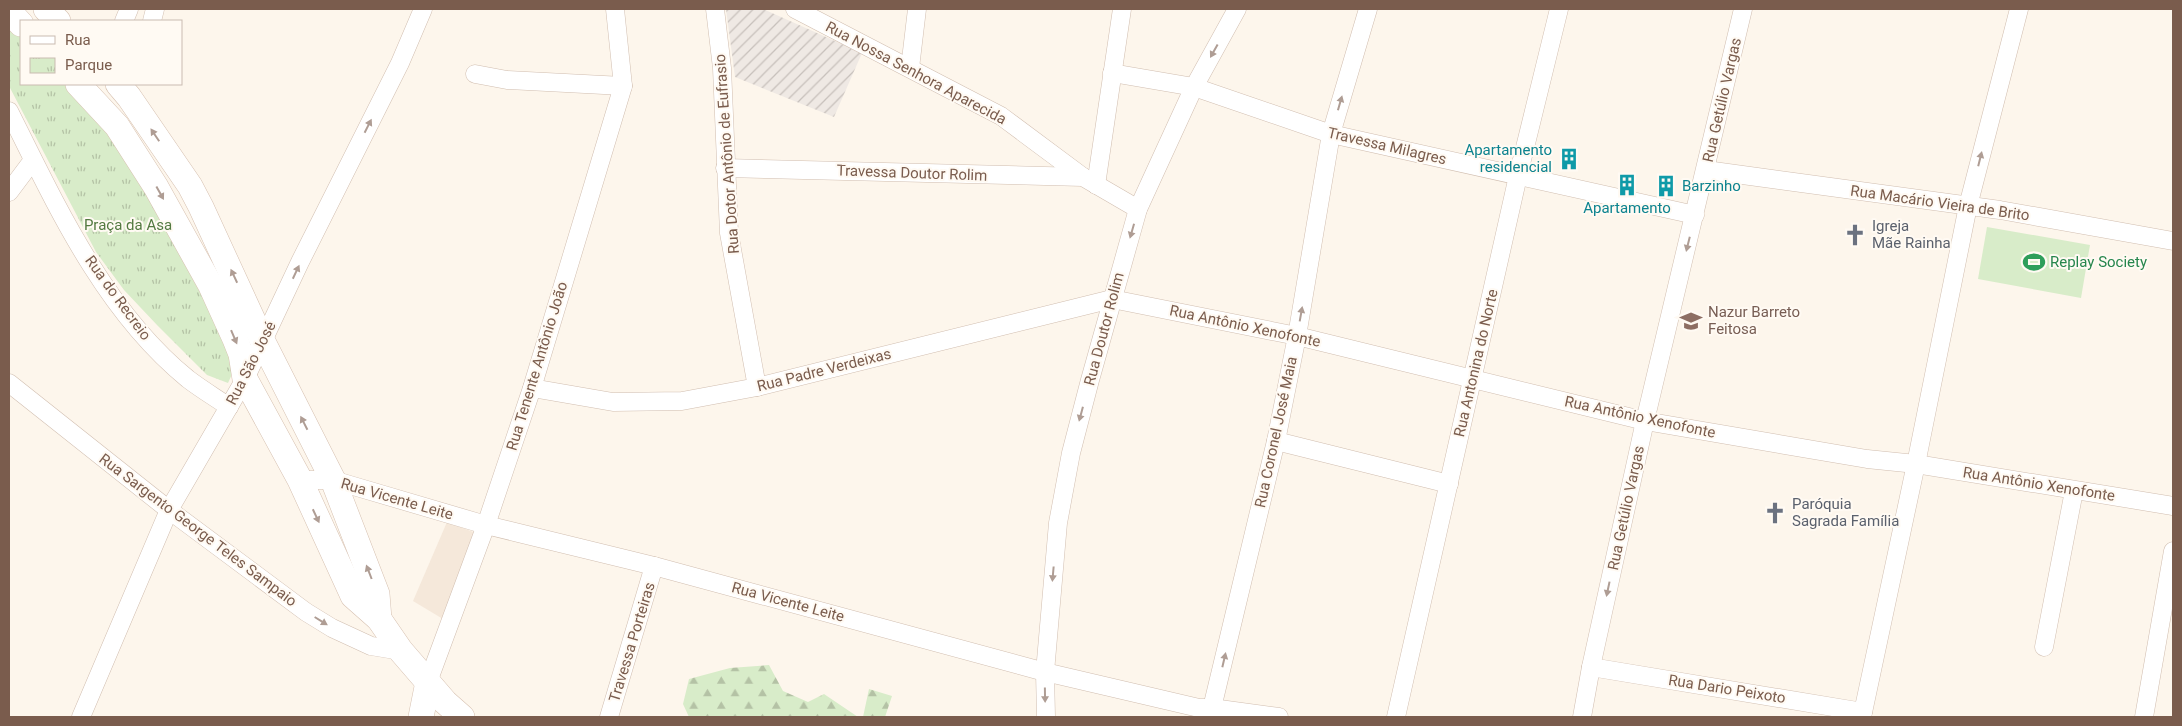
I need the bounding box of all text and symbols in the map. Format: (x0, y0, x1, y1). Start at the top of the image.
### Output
street label: Rua Nossa Senhora Aparecida (823, 18, 1009, 128)
legend (20, 20, 182, 85)
text: Rua (65, 31, 91, 49)
street label: Rua Getúlio Vargas (1699, 36, 1745, 164)
one-way arrow (1210, 44, 1218, 59)
street label: Rua Dotor Antônio de Eufrasio (711, 53, 743, 255)
text: Parque (65, 56, 112, 74)
one-way arrow (1337, 95, 1345, 110)
one-way arrow (364, 119, 372, 134)
street label: Travessa Milagres (1326, 124, 1448, 168)
one-way arrow (150, 128, 160, 142)
place label: Apartamento residencial (1464, 141, 1552, 176)
building icon: Apartamento residencial (1556, 146, 1582, 172)
one-way arrow (1976, 152, 1984, 167)
street label: Travessa Doutor Rolim (836, 161, 988, 185)
building icon: Apartamento (1614, 172, 1640, 198)
building icon: Barzinho (1653, 173, 1679, 199)
place label: Barzinho (1682, 177, 1741, 195)
street label: Rua Macário Vieira de Brito (1849, 182, 2031, 224)
one-way arrow (155, 186, 164, 199)
place label: Apartamento (1583, 199, 1671, 217)
park label: Praça da Asa (84, 216, 172, 234)
place label: Igreja Mãe Rainha (1872, 217, 1951, 252)
church icon: Igreja Mãe Rainha (1842, 222, 1868, 248)
one-way arrow (1127, 223, 1135, 238)
one-way arrow (1684, 236, 1692, 251)
sports icon: Replay Society (2021, 249, 2047, 275)
street label: Rua do Recreio (81, 252, 155, 344)
place label: Replay Society (2050, 253, 2147, 271)
one-way arrow (292, 265, 300, 279)
one-way arrow (230, 269, 238, 284)
street label: Rua Doutor Rolim (1080, 270, 1128, 388)
street label: Rua Tenente Antônio João (503, 279, 571, 453)
street label: Rua Antonina do Norte (1450, 287, 1502, 439)
street label: Rua Antônio Xenofonte (1168, 301, 1322, 351)
place label: Nazur Barreto Feitosa (1708, 303, 1800, 338)
one-way arrow (1297, 306, 1305, 322)
school or university icon: Nazur Barreto Feitosa (1678, 308, 1704, 334)
street label: Rua São José (222, 318, 280, 408)
one-way arrow (230, 330, 238, 345)
street label: Rua Padre Verdeixas (755, 345, 893, 395)
street label: Rua Coronel José Maia (1251, 355, 1301, 509)
street label: Rua Antônio Xenofonte (1563, 392, 1717, 442)
one-way arrow (1077, 406, 1085, 421)
one-way arrow (300, 416, 308, 430)
street label: Rua Getúlio Vargas (1604, 444, 1648, 572)
street label: Rua Sargento George Teles Sampaio (96, 450, 300, 610)
street label: Rua Antônio Xenofonte (1962, 463, 2116, 505)
street label: Rua Vicente Leite (339, 474, 455, 524)
place label: Paróquia Sagrada Família (1792, 495, 1899, 530)
church icon: Paróquia Sagrada Família (1762, 500, 1788, 526)
one-way arrow (312, 509, 320, 523)
one-way arrow (365, 564, 373, 579)
one-way arrow (1049, 566, 1057, 582)
street label: Rua Vicente Leite (730, 578, 846, 626)
street label: Travessa Porteiras (605, 580, 659, 704)
one-way arrow (1604, 582, 1612, 597)
one-way arrow (314, 617, 327, 626)
one-way arrow (1220, 653, 1228, 668)
street label: Rua Dario Peixoto (1667, 671, 1787, 707)
one-way arrow (1042, 687, 1050, 703)

